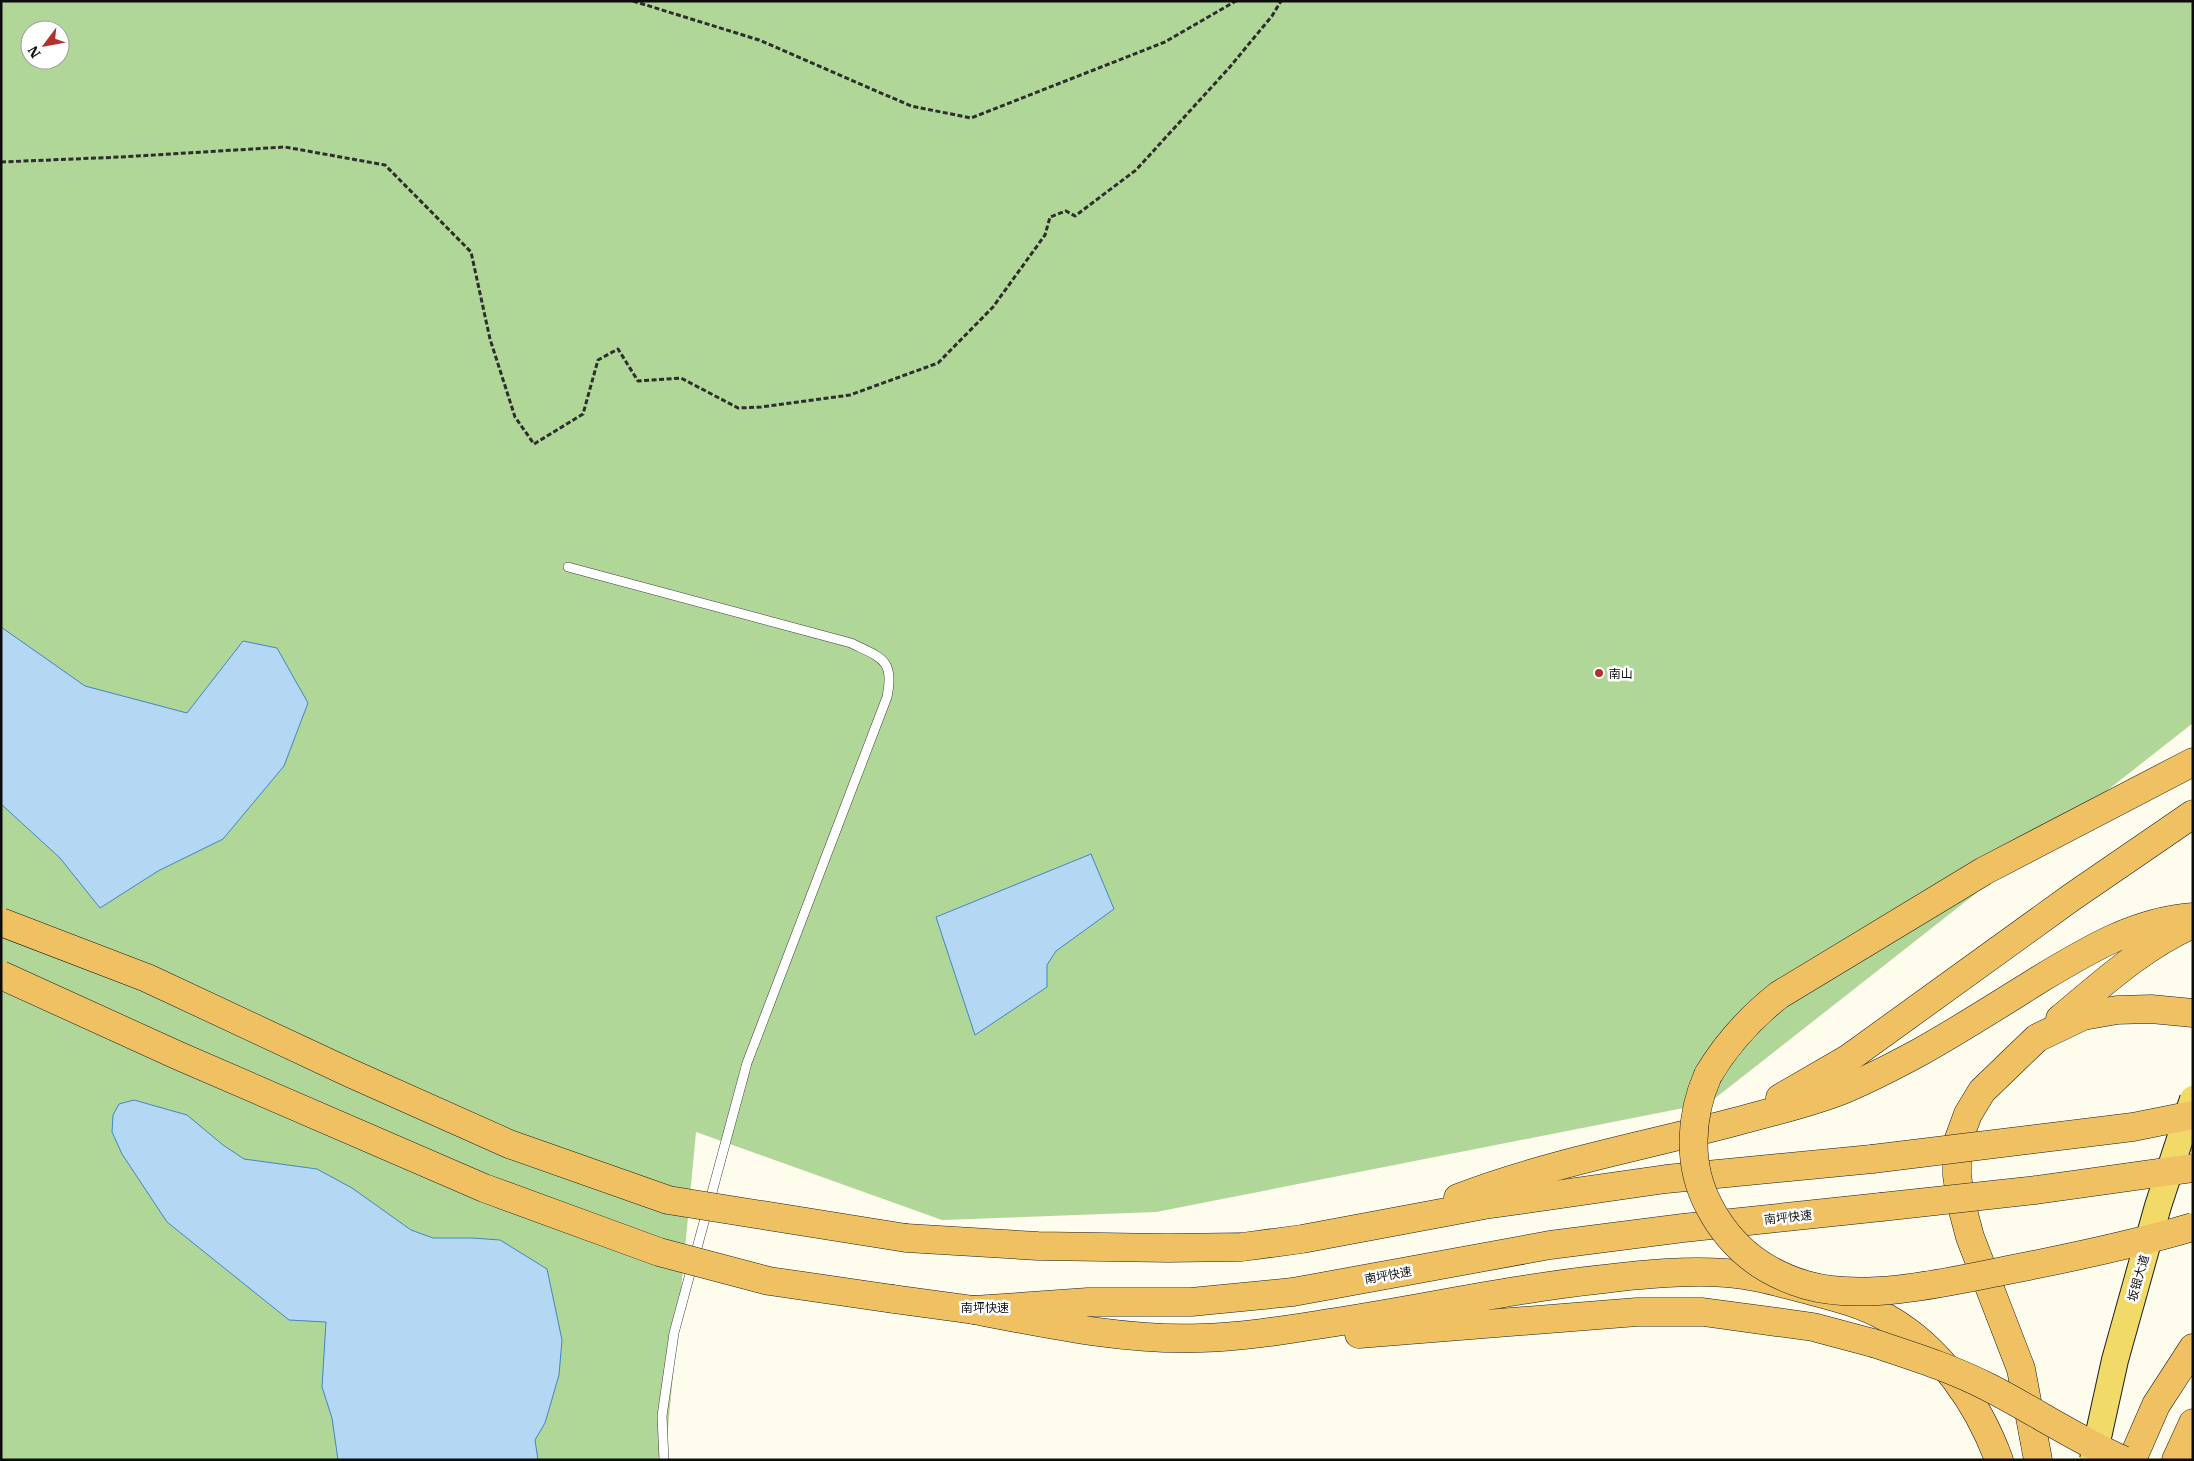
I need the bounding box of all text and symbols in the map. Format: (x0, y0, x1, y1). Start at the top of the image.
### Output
north arrow (20, 20, 70, 70)
text: N (23, 42, 45, 61)
place label: 南山 (1609, 666, 1633, 681)
marker: 南山 (1593, 667, 1605, 679)
street label: 南坪快速 (1763, 1207, 1813, 1227)
street label: 坂银大道 (2124, 1253, 2152, 1303)
street label: 南坪快速 (1363, 1263, 1413, 1287)
street label: 南坪快速 (961, 1300, 1009, 1315)

